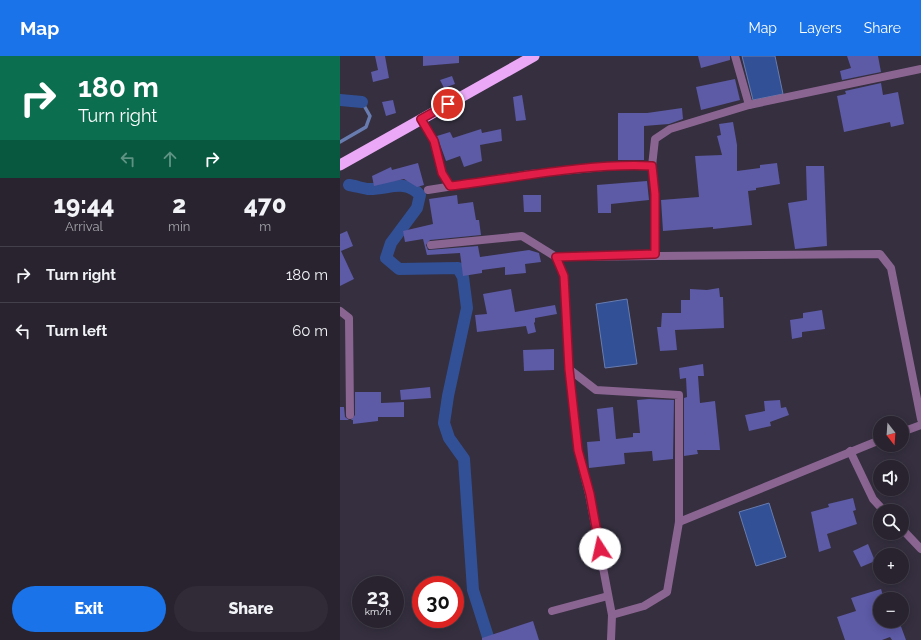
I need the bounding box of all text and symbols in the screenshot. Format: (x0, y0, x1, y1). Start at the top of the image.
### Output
text: Map (20, 17, 59, 39)
text: Map (749, 20, 777, 36)
text: Layers (799, 20, 842, 36)
text: Share (864, 20, 901, 36)
text: 180 m (78, 71, 159, 104)
icon: right (12, 72, 64, 124)
pin (431, 87, 465, 121)
icon: arrive (437, 93, 459, 115)
text: Turn right (78, 105, 157, 126)
icon: left (117, 148, 139, 170)
icon: ahead (159, 148, 181, 170)
icon: right (201, 148, 223, 170)
text: 19:44 (54, 190, 114, 219)
text: 2 (172, 190, 186, 219)
text: 470 (244, 190, 286, 219)
text: Arrival (65, 219, 103, 234)
text: min (168, 219, 190, 234)
text: m (259, 219, 271, 234)
icon: right (12, 264, 34, 286)
text: Turn right (46, 266, 116, 284)
text: 180 m (286, 266, 328, 284)
icon: left (12, 320, 34, 342)
text: Turn left (46, 322, 107, 340)
text: 60 m (292, 322, 328, 340)
north arrow (873, 416, 909, 452)
map controls (873, 416, 909, 628)
button: sound (873, 460, 909, 496)
button: search (873, 504, 909, 540)
position arrow (579, 528, 621, 570)
button: + (873, 548, 909, 584)
speed limit sign: 30 (412, 576, 464, 628)
text: 23 (367, 585, 389, 609)
button: Exit (12, 586, 166, 632)
button: Share (174, 586, 328, 632)
button: − (873, 592, 909, 628)
text: km/h (365, 606, 391, 617)

